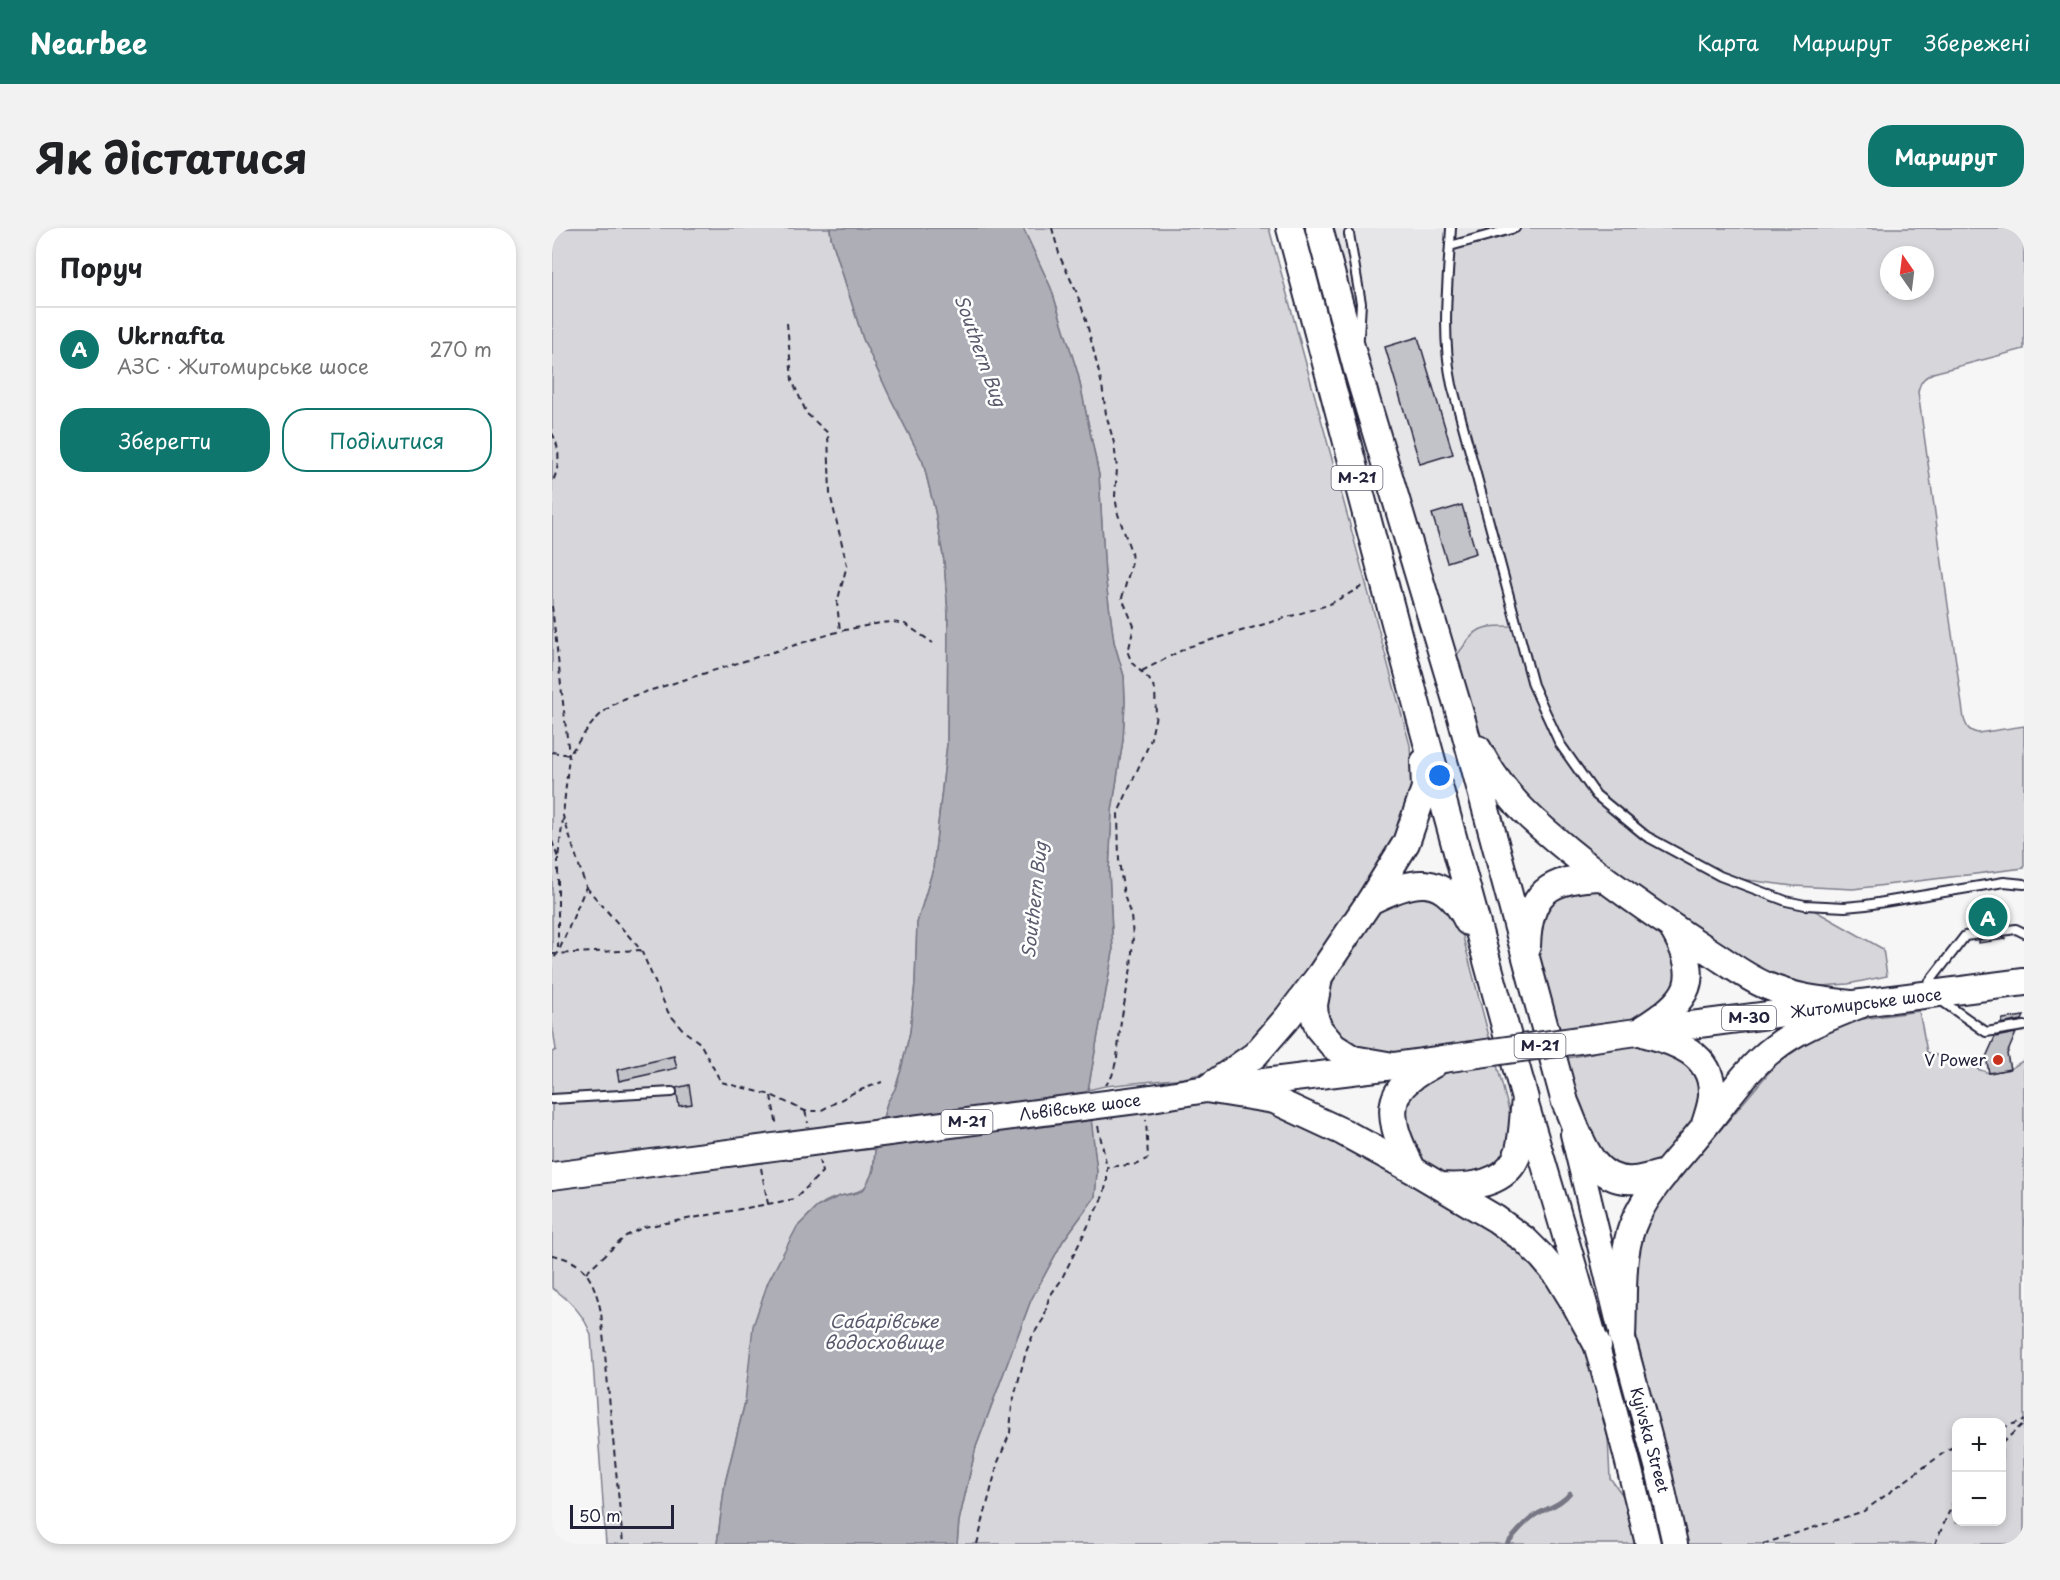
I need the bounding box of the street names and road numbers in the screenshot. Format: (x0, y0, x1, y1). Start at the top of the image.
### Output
road number: М-21 (1332, 466, 1382, 490)
street label: Житомирське шосе (1789, 981, 1943, 1023)
road number: М-30 (1722, 1006, 1776, 1030)
road number: М-21 (1514, 1034, 1566, 1058)
street label: Львівське шосе (1018, 1087, 1142, 1125)
road number: М-21 (942, 1110, 992, 1134)
street label: Kyivska Street (1625, 1384, 1677, 1495)

